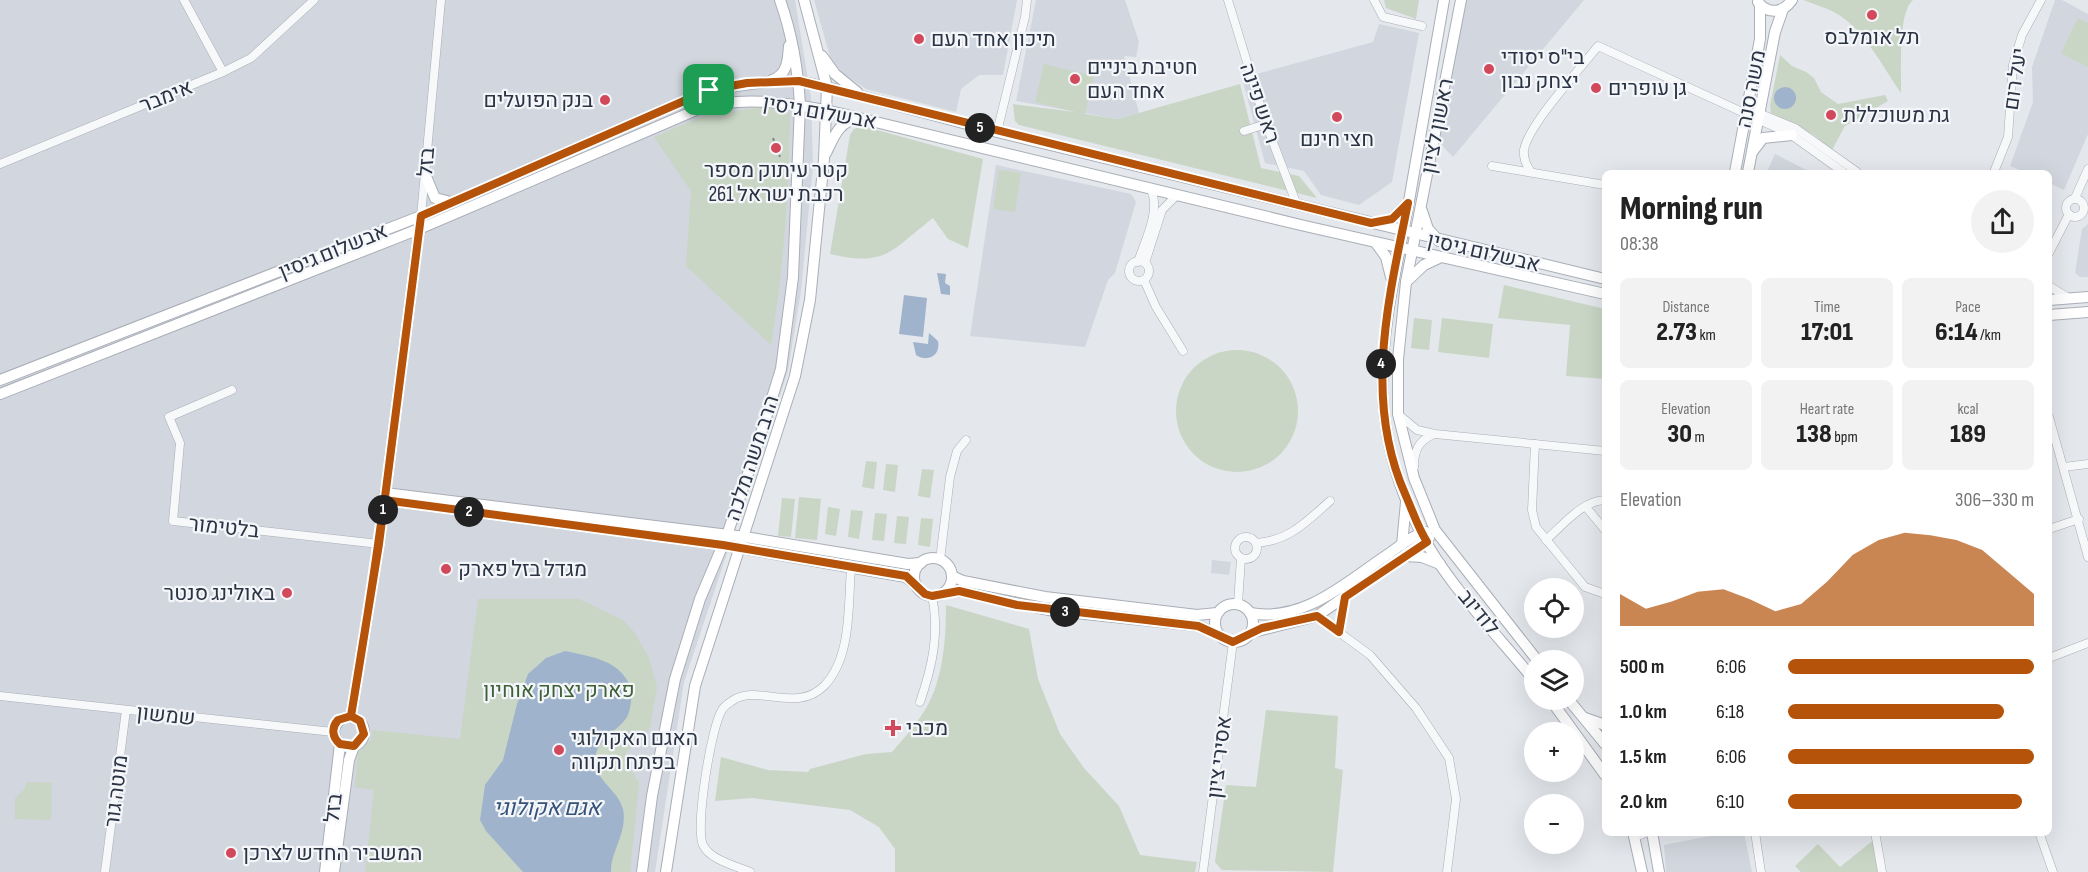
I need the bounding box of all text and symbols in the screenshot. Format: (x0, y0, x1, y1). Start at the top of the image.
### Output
marker: תל אומלבס (1865, 8, 1879, 22)
place label: תל אומלבס (1824, 25, 1920, 50)
place label: תיכון אחד העם (931, 27, 1056, 52)
marker: תיכון אחד העם (912, 32, 926, 46)
place label: בי"ס יסודי יצחק נבון (1501, 45, 1584, 94)
street label: יעל רום (1999, 46, 2032, 112)
street label: משה סנה (1732, 48, 1771, 130)
place label: חטיבת ביניים אחד העם (1087, 55, 1198, 104)
street label: ראש פינה (1234, 60, 1285, 147)
marker: בי"ס יסודי יצחק נבון (1482, 62, 1496, 76)
pin (683, 64, 734, 115)
marker: חטיבת ביניים אחד העם (1068, 72, 1082, 86)
icon: arrive (692, 73, 725, 106)
street label: אימבר (136, 75, 196, 118)
street label: ראשון לציון (1416, 76, 1459, 176)
place label: גן עופרים (1608, 76, 1687, 101)
marker: גן עופרים (1589, 81, 1603, 95)
place label: בנק הפועלים (484, 88, 593, 113)
street label: אבשלום גיסין (761, 90, 879, 135)
marker: בנק הפועלים (598, 93, 612, 107)
place label: גת משוכללת (1843, 103, 1950, 128)
marker: גת משוכללת (1824, 108, 1838, 122)
marker: חצי חינם (1330, 110, 1344, 124)
pin: 5 (965, 113, 995, 143)
text: 5 (976, 118, 984, 137)
place label: חצי חינם (1300, 127, 1374, 152)
marker: קטר עיתוק מספר 261 רכבת ישראל (769, 141, 783, 155)
street label: בזל (413, 146, 440, 178)
place label: קטר עיתוק מספר 261 רכבת ישראל (704, 158, 848, 207)
text: Morning run (1620, 189, 1763, 229)
button: share (1971, 190, 2034, 253)
street label: אבשלום גיסין (275, 218, 391, 285)
street label: אבשלום גיסין (1425, 227, 1543, 278)
text: 08:38 (1620, 232, 1659, 256)
text: Distance (1662, 298, 1710, 317)
text: Time (1814, 298, 1840, 317)
text: Pace (1955, 298, 1981, 317)
text: 2.73 (1656, 317, 1697, 348)
text: 17:01 (1801, 317, 1853, 348)
text: 6:14 (1935, 317, 1978, 348)
text: km (1697, 326, 1716, 345)
text: /km (1978, 326, 2001, 345)
pin: 4 (1366, 349, 1396, 379)
text: 4 (1377, 354, 1385, 373)
street label: הרב משה מלכה (720, 392, 785, 524)
text: Elevation (1661, 400, 1711, 419)
text: Heart rate (1800, 400, 1854, 419)
text: kcal (1957, 400, 1979, 419)
text: 30 (1667, 419, 1692, 450)
text: 138 (1796, 419, 1832, 450)
text: 189 (1950, 419, 1986, 450)
text: m (1692, 428, 1705, 447)
text: bpm (1832, 428, 1858, 447)
text: Elevation (1620, 488, 1682, 512)
text: 306–330 m (1955, 488, 2034, 512)
pin: 1 (368, 495, 398, 525)
pin: 2 (454, 497, 484, 527)
text: 1 (380, 500, 386, 519)
text: 2 (465, 502, 473, 521)
street label: בלטימור (187, 511, 261, 544)
place label: מגדל בזל פארק (458, 557, 587, 582)
marker: מגדל בזל פארק (439, 562, 453, 576)
map controls (1524, 578, 1584, 854)
button: locate (1524, 578, 1584, 638)
place label: באולינג סנטר (164, 581, 275, 606)
street label: לודיוב (1453, 584, 1505, 640)
marker: באולינג סנטר (280, 586, 294, 600)
pin: 3 (1050, 597, 1080, 627)
text: 3 (1061, 602, 1069, 621)
button: layers (1524, 650, 1584, 710)
text: 500 m (1620, 655, 1664, 679)
text: 6:06 (1716, 655, 1746, 679)
park label: פארק יצחק אוחיון (483, 678, 635, 703)
street label: שמשון (135, 700, 197, 731)
text: 1.0 km (1620, 700, 1667, 724)
text: 6:18 (1716, 700, 1744, 724)
street label: אסירי ציון (1202, 714, 1237, 800)
place label: מכבי (906, 716, 948, 741)
marker: מכבי (884, 719, 902, 737)
button: + (1524, 722, 1584, 782)
place label: האגם האקולוגי בפתח תקווה (571, 726, 698, 775)
marker: האגם האקולוגי בפתח תקווה (552, 743, 566, 757)
text: 1.5 km (1620, 745, 1666, 769)
text: 6:06 (1716, 745, 1746, 769)
street label: מוטה גור (100, 753, 133, 829)
text: 2.0 km (1620, 790, 1667, 814)
text: 6:10 (1716, 790, 1744, 814)
street label: בזל (319, 792, 348, 824)
button: − (1524, 794, 1584, 854)
water label: אגם אקולוגי (493, 795, 604, 822)
place label: המשביר החדש לצרכן (243, 841, 422, 866)
marker: המשביר החדש לצרכן (224, 846, 238, 860)

